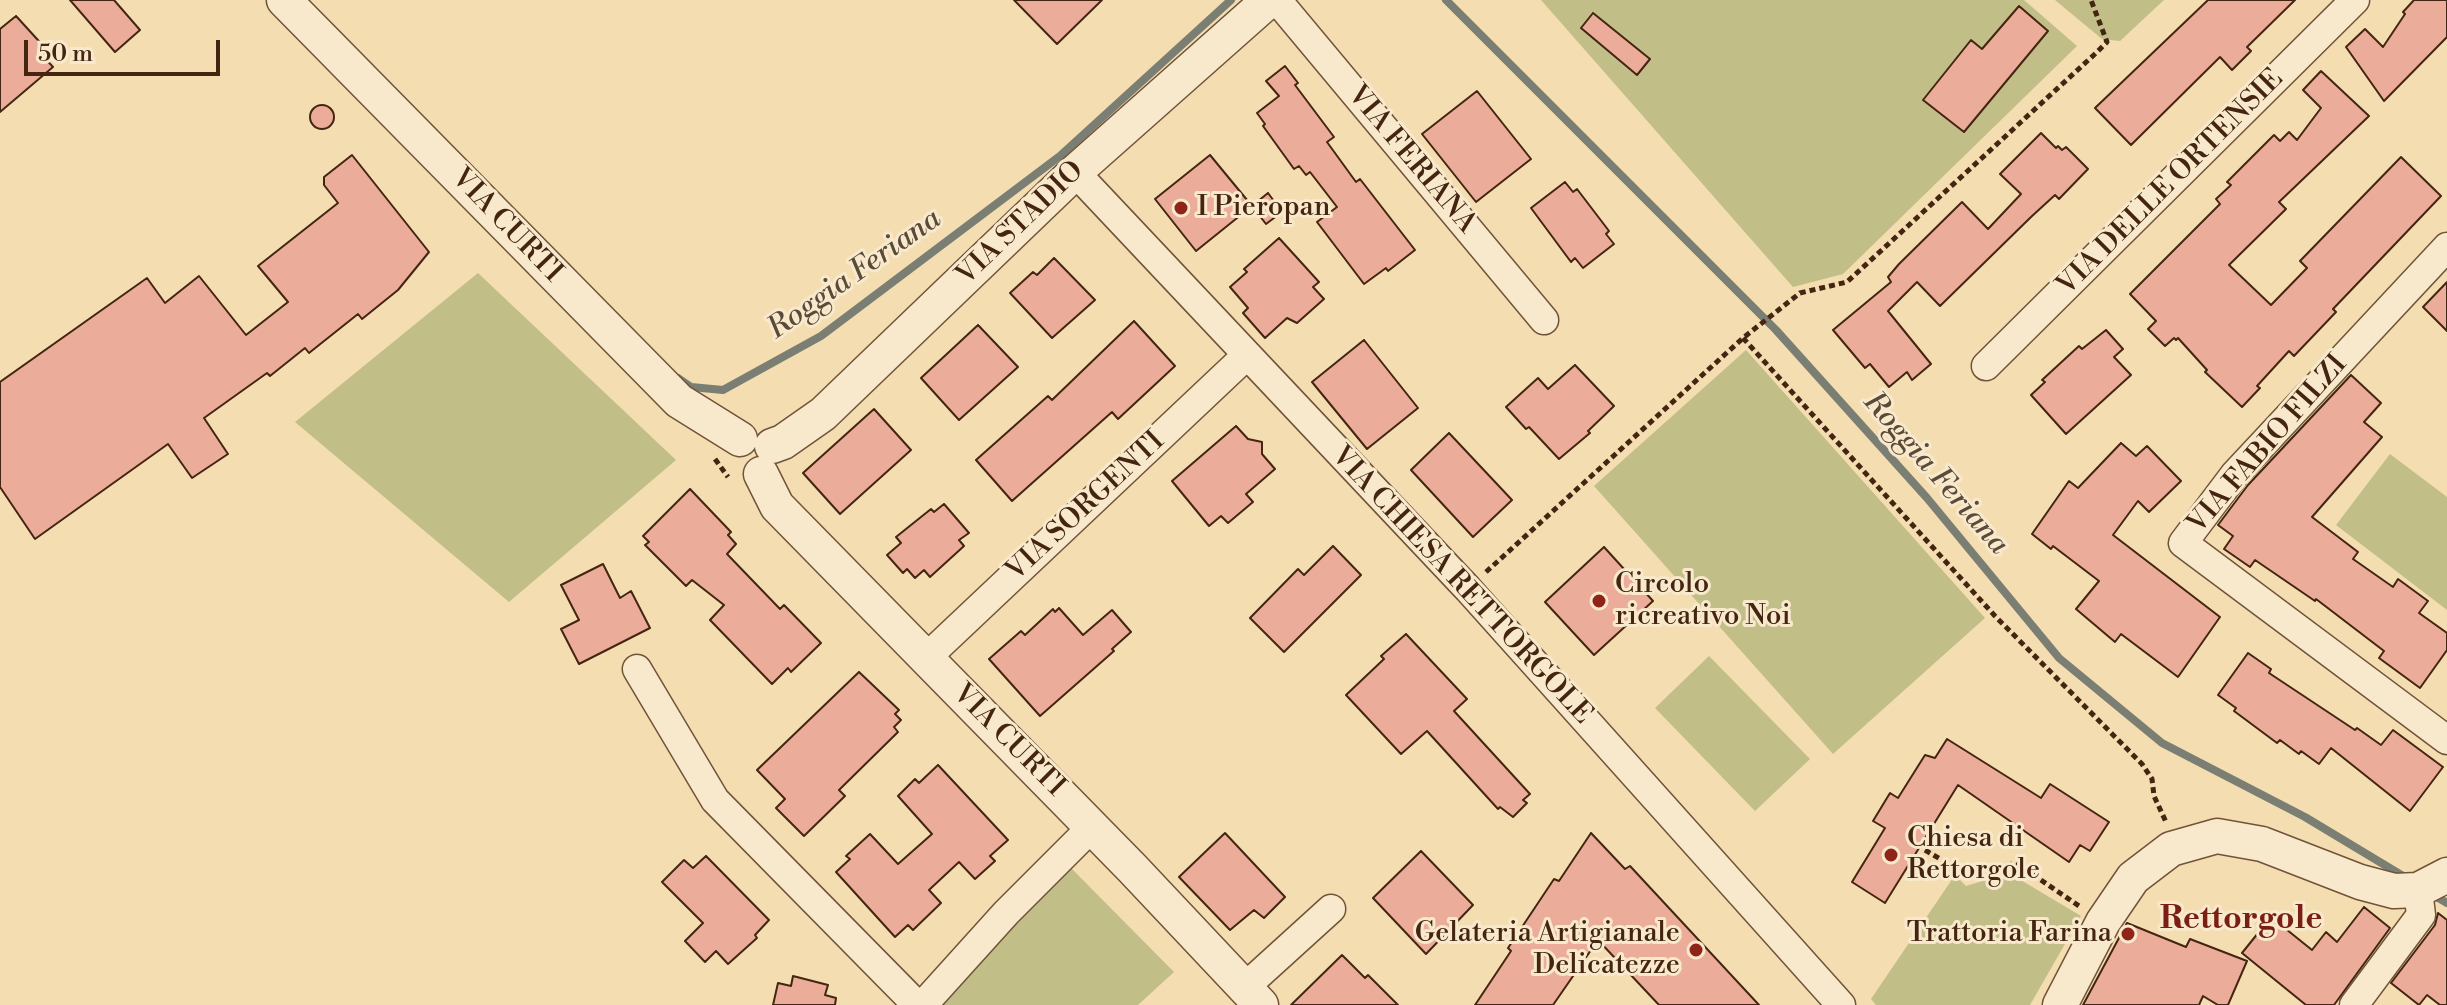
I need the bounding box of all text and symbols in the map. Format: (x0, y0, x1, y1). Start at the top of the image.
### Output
scale bar (28, 24, 224, 74)
text: 50 m (38, 39, 93, 69)
street label: VIA DELLE ORTENSIE (2051, 63, 2291, 303)
street label: VIA FERIANA (1339, 79, 1483, 241)
street label: VIA STADIO (950, 155, 1092, 293)
street label: VIA CURTI (443, 162, 569, 290)
place label: I Pieropan (1197, 191, 1330, 225)
marker: I Pieropan (1172, 199, 1190, 217)
water label: Roggia Feriana (761, 202, 949, 348)
street label: VIA FABIO FILZI (2181, 349, 2355, 541)
water label: Roggia Feriana (1855, 385, 2015, 563)
street label: VIA SORGENTI (1000, 425, 1172, 589)
street label: VIA CHIESA RETTORGOLE (1323, 440, 1599, 732)
place label: Circolo ricreativo Noi (1615, 568, 1791, 634)
marker: Circolo ricreativo Noi (1590, 592, 1608, 610)
street label: VIA CURTI (945, 678, 1071, 804)
place label: Chiesa di Rettorgole (1907, 822, 2040, 888)
marker: Chiesa di Rettorgole (1882, 846, 1900, 864)
district label: Rettorgole (2160, 901, 2322, 939)
place label: Gelateria Artigianale Delicatezze (1415, 917, 1680, 983)
place label: Trattoria Farina (1907, 917, 2112, 951)
marker: Trattoria Farina (2119, 925, 2137, 943)
marker: Gelateria Artigianale Delicatezze (1687, 941, 1705, 959)

